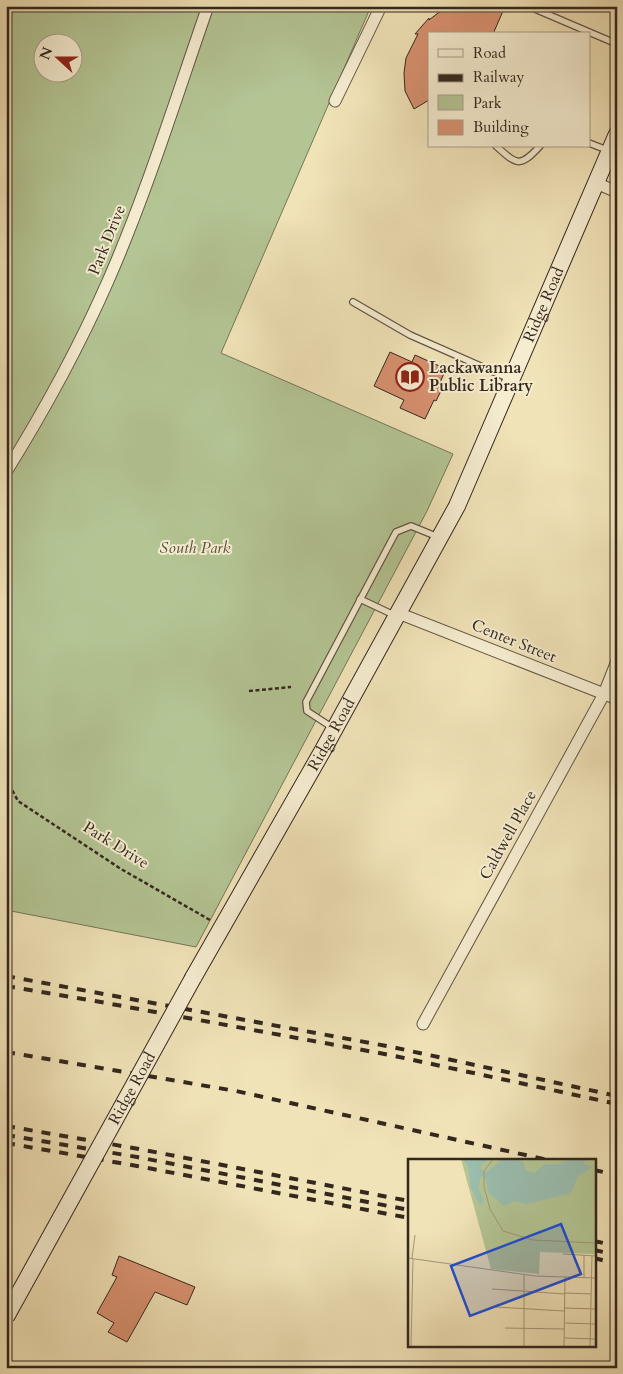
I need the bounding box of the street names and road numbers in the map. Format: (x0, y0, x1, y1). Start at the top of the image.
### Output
street label: Park Drive (83, 202, 131, 278)
street label: Ridge Road (518, 263, 570, 346)
street label: Center Street (468, 614, 560, 668)
street label: Ridge Road (302, 694, 361, 775)
street label: Caldwell Place (474, 786, 542, 884)
street label: Park Drive (79, 816, 153, 874)
street label: Ridge Road (103, 1048, 161, 1129)

